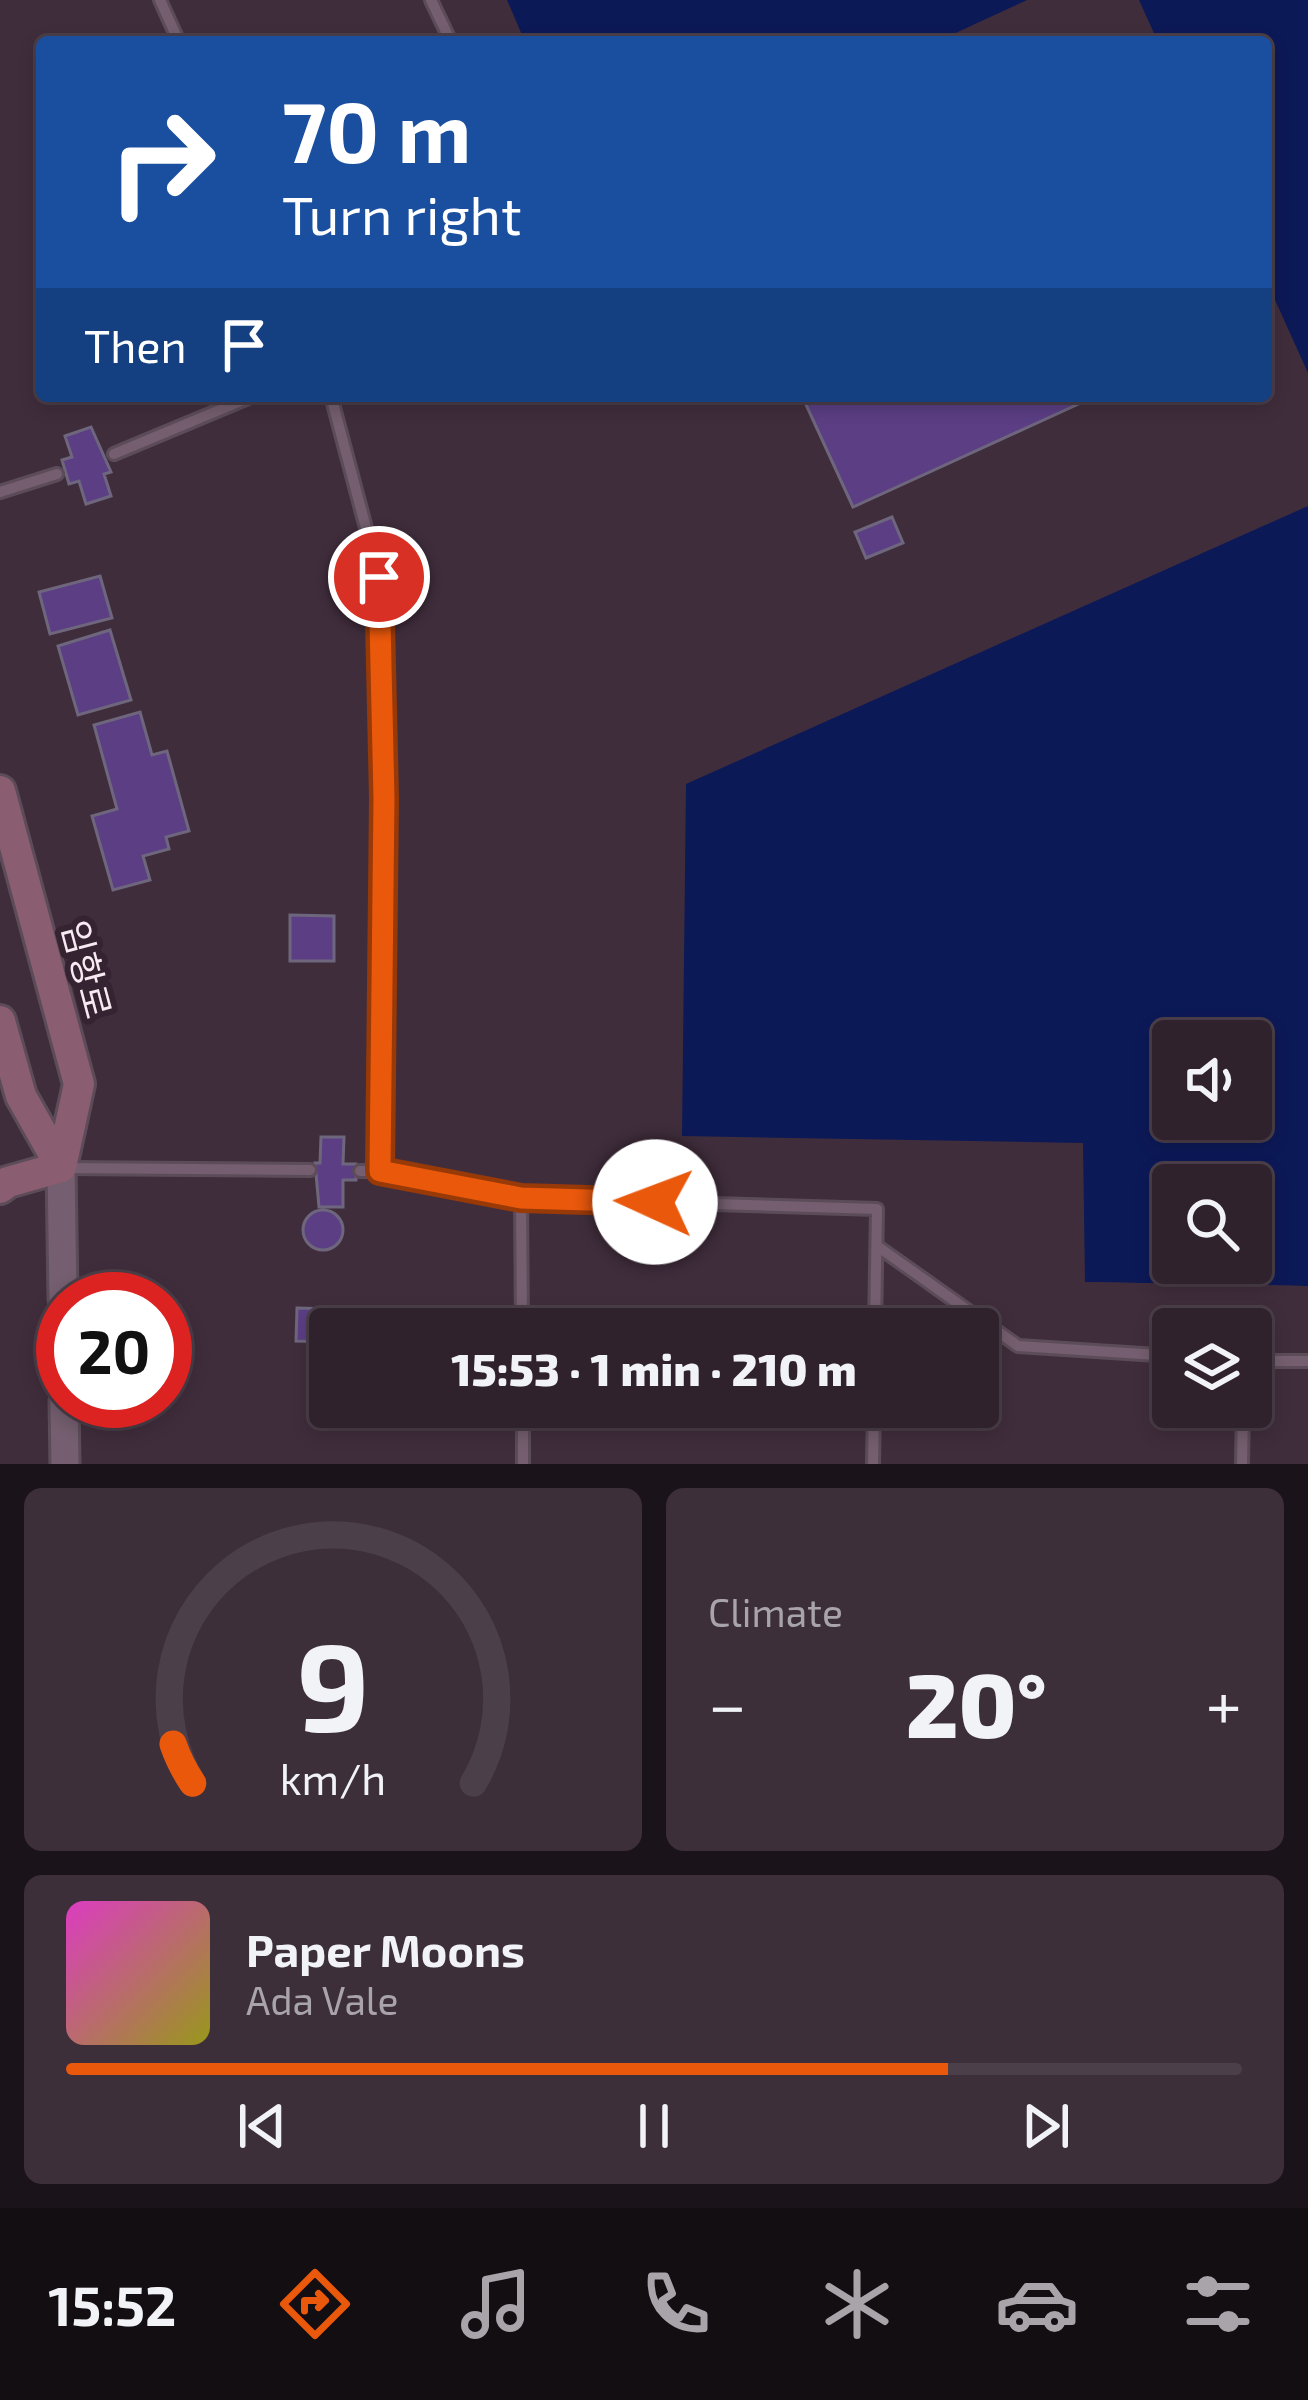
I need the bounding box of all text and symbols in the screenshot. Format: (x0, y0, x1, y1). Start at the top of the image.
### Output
text: 70 m (282, 79, 472, 180)
icon: right (84, 84, 240, 240)
text: Turn right (282, 181, 522, 246)
icon: arrive (211, 312, 277, 378)
text: Then (84, 318, 187, 372)
pin (328, 526, 430, 628)
icon: arrive (346, 544, 412, 610)
street label: 임항로 (54, 915, 122, 1023)
map controls (1152, 1020, 1272, 1428)
button: sound (1152, 1020, 1272, 1140)
position arrow (592, 1139, 718, 1265)
button: search (1152, 1164, 1272, 1284)
speed limit sign: 20 (36, 1272, 192, 1428)
button: layers (1152, 1308, 1272, 1428)
text: 15:53 · 1 min · 210 m (451, 1341, 857, 1395)
text: Climate (708, 1588, 843, 1635)
text: 9 (296, 1607, 370, 1757)
text: 20° (905, 1648, 1047, 1756)
text: − (708, 1663, 747, 1742)
text: + (1206, 1663, 1242, 1742)
text: km/h (280, 1751, 386, 1803)
text: Paper Moons (246, 1922, 525, 1976)
text: Ada Vale (246, 1976, 398, 2023)
icon: previous (229, 2093, 295, 2159)
icon: pause (621, 2093, 687, 2159)
icon: next (1013, 2093, 1079, 2159)
icon: directions (273, 2262, 357, 2346)
icon: music (454, 2262, 538, 2346)
icon: phone (634, 2262, 718, 2346)
icon: climate (815, 2262, 899, 2346)
icon: car (995, 2262, 1079, 2346)
icon: filters (1176, 2262, 1260, 2346)
text: 15:52 (48, 2272, 176, 2337)

